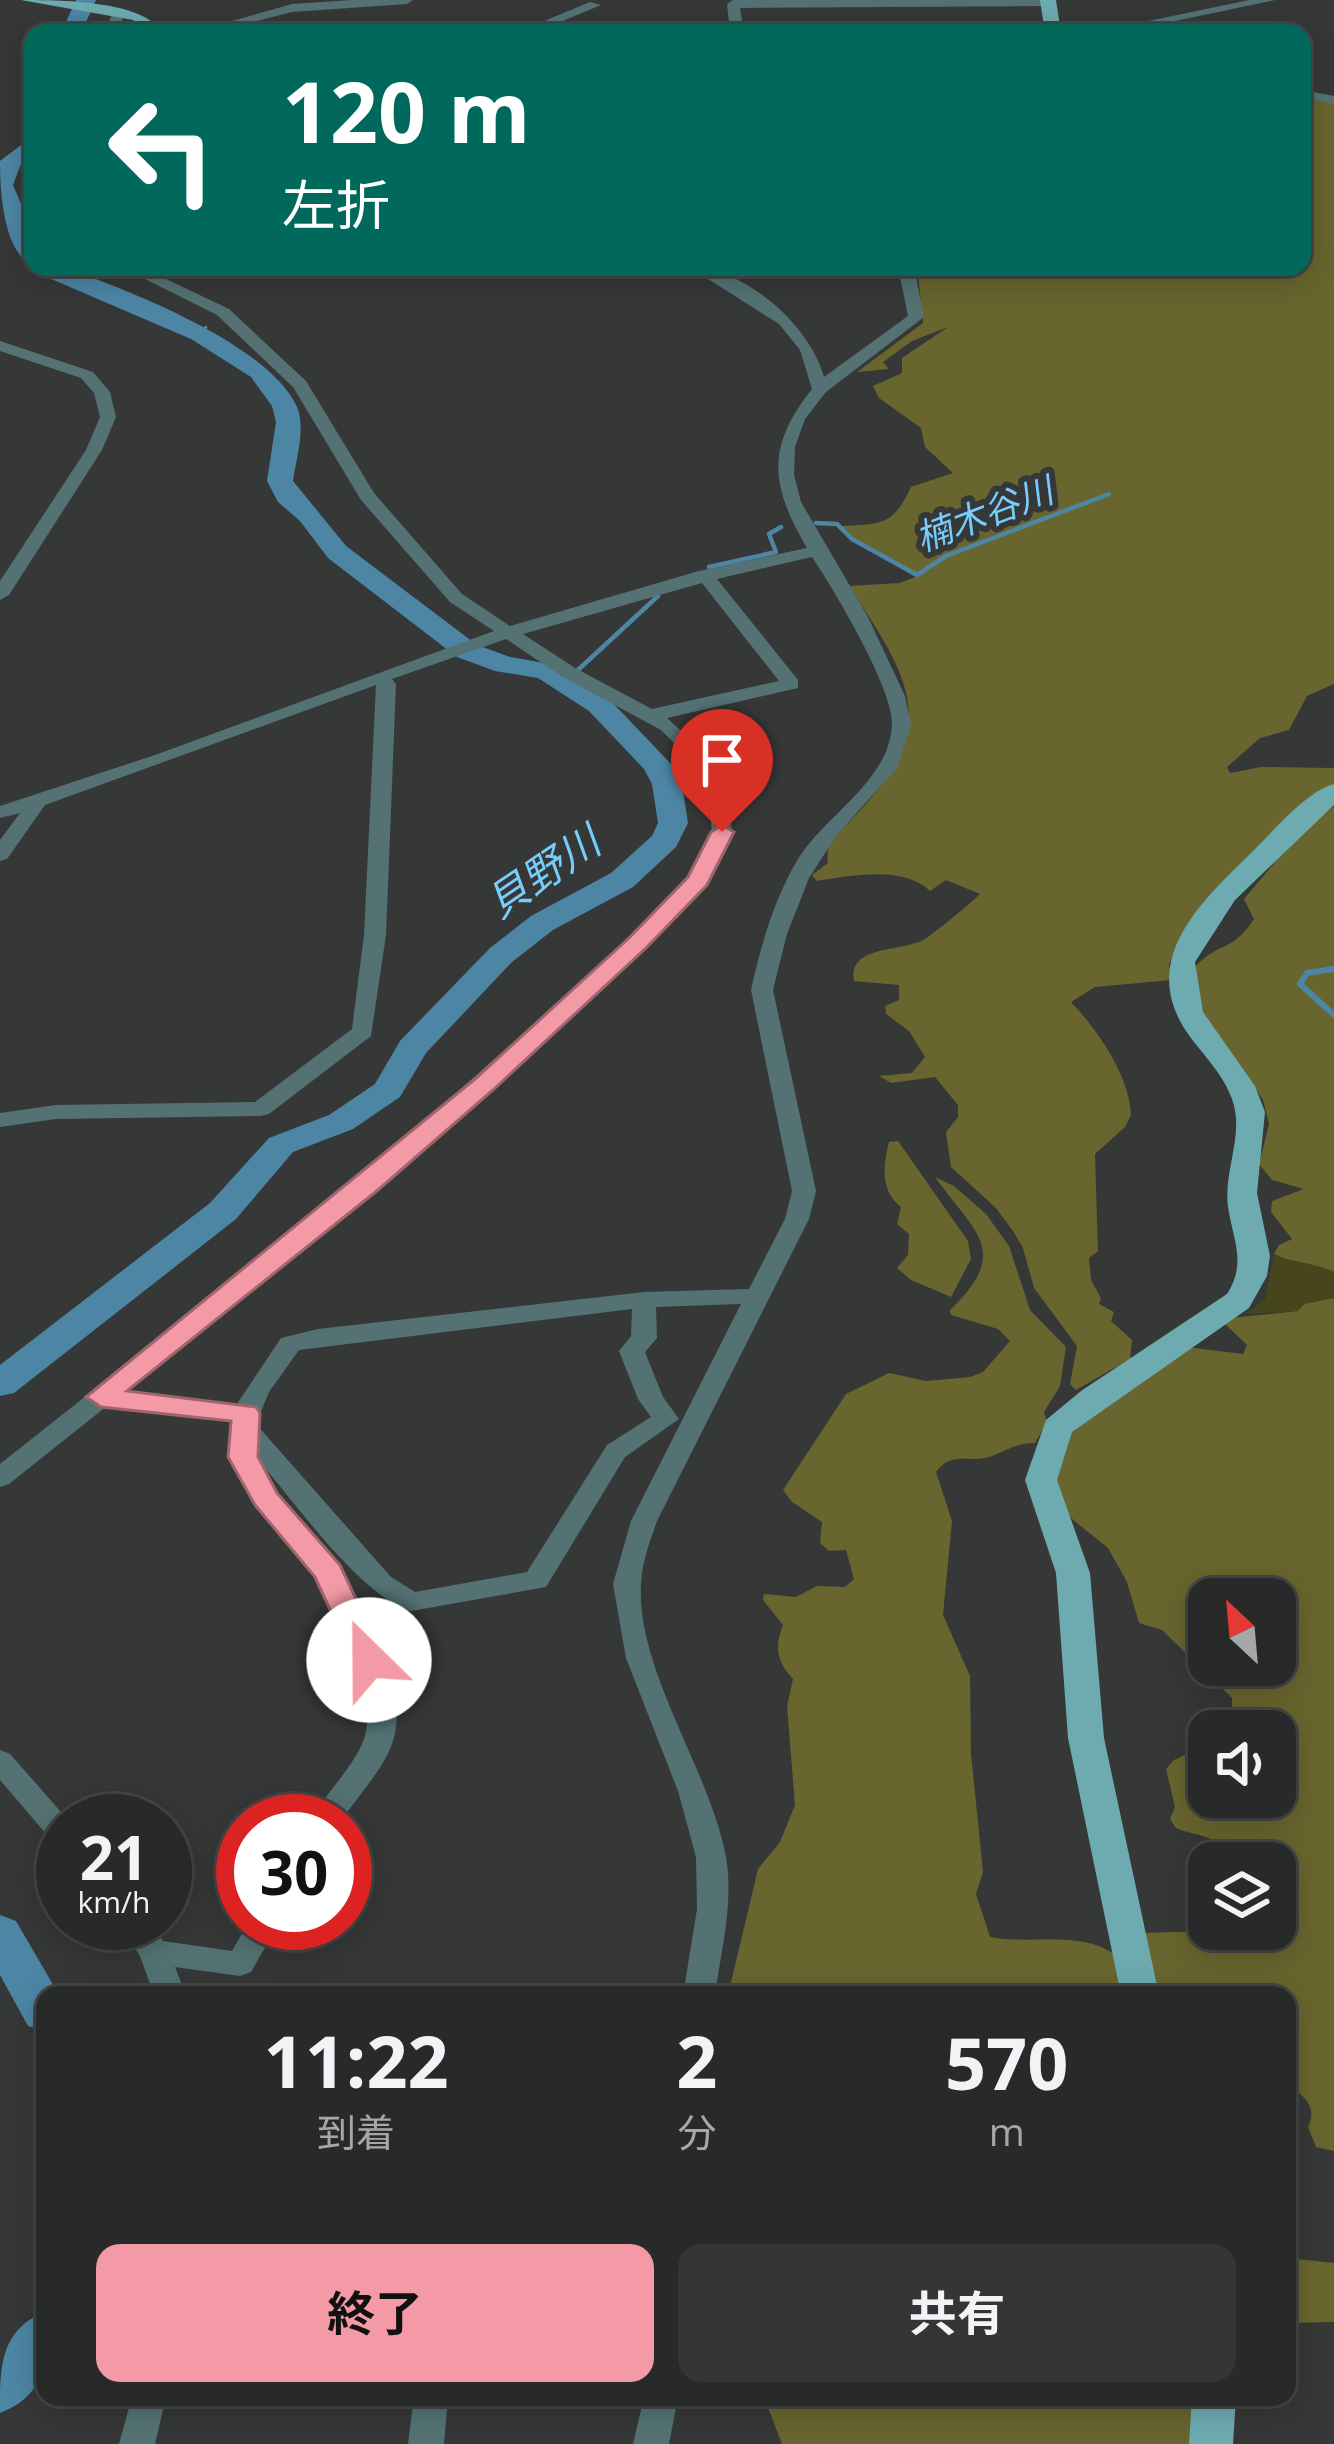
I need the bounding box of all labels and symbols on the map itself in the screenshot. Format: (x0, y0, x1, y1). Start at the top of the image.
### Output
water label: 楠木谷川 (908, 463, 1064, 562)
pin (671, 709, 773, 832)
water label: 貝野川 (474, 810, 614, 930)
north arrow (1188, 1578, 1296, 1686)
position arrow (306, 1597, 432, 1723)
speed limit sign: 30 (216, 1794, 372, 1950)

